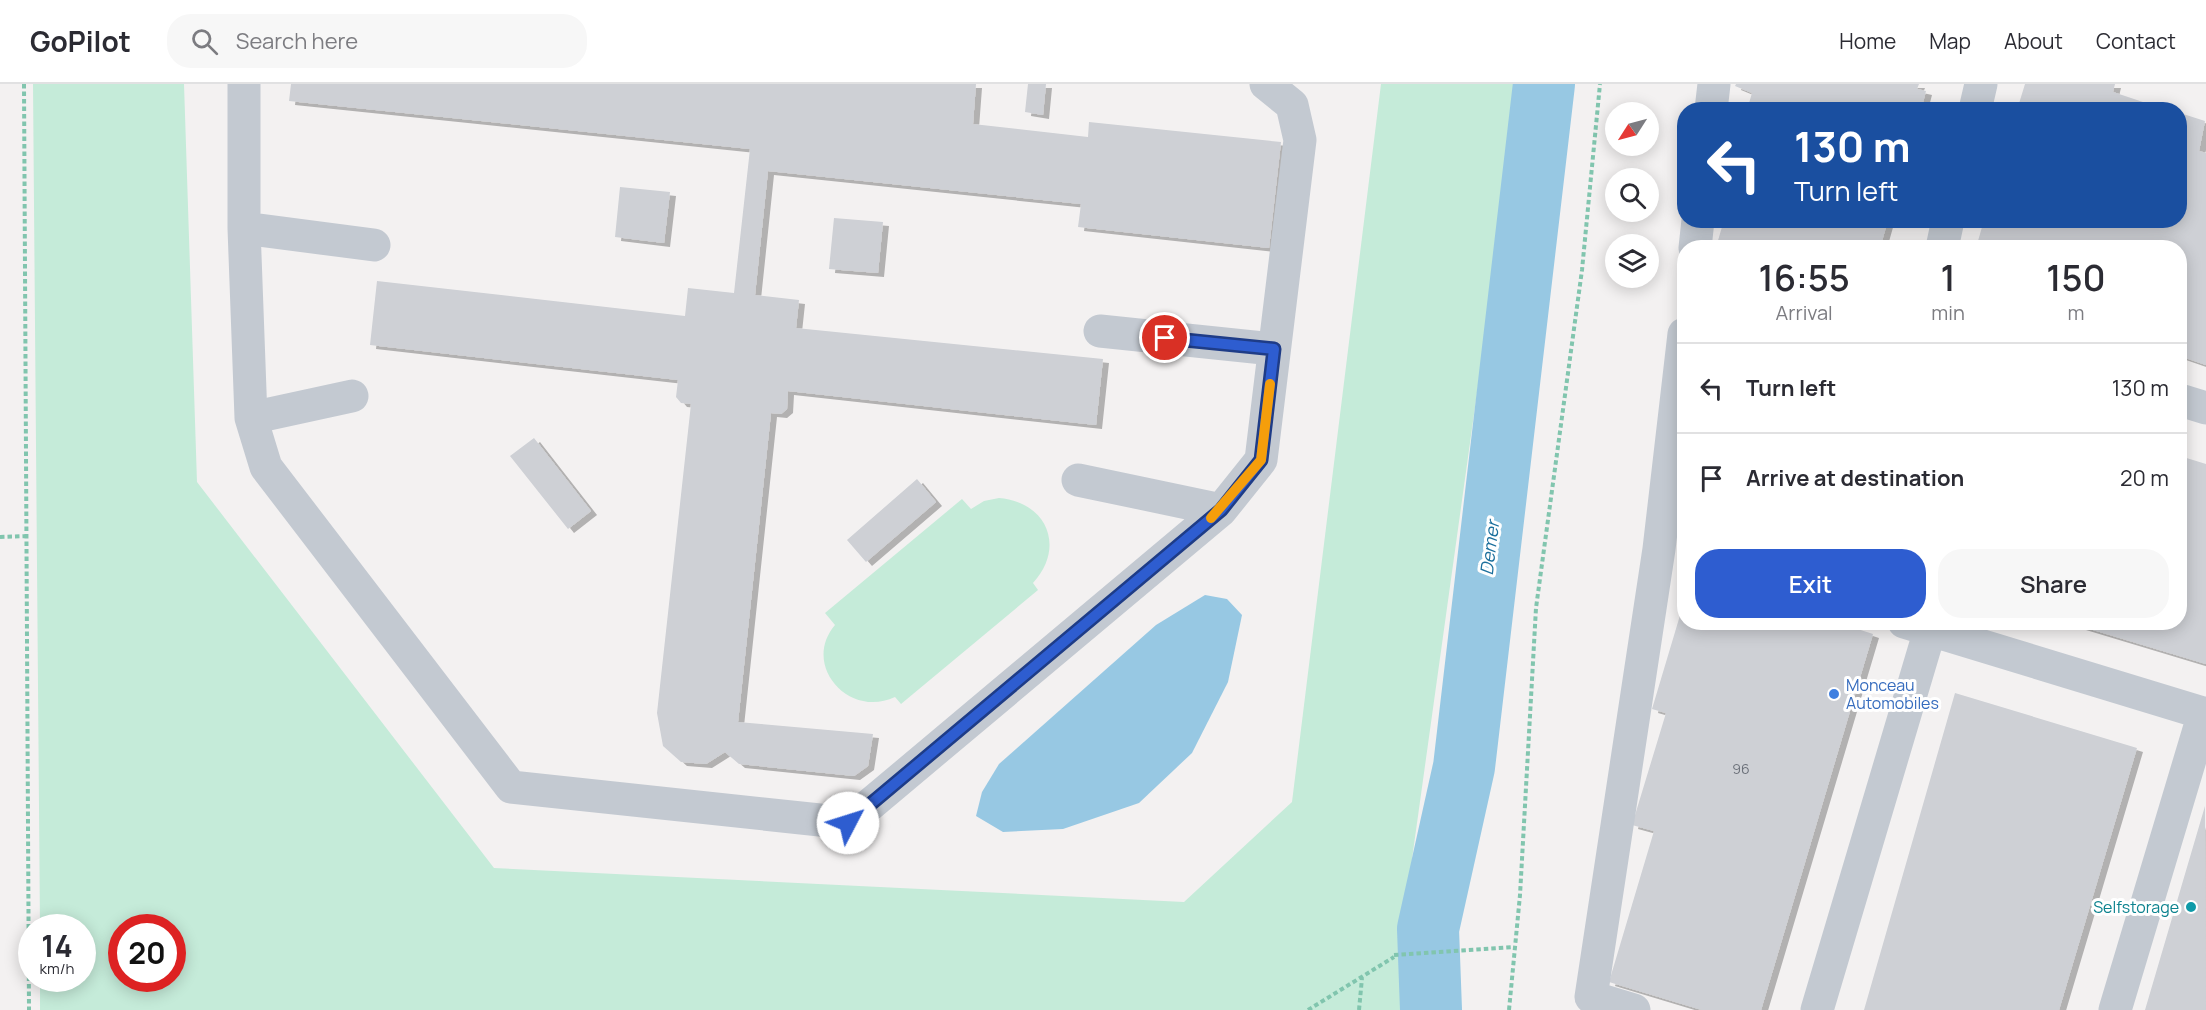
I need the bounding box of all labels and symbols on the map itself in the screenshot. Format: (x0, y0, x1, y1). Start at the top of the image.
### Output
north arrow (1605, 102, 1659, 156)
pin (1139, 312, 1190, 363)
water label: Demer (1474, 517, 1505, 576)
place label: Monceau Automobiles (1846, 674, 1939, 714)
marker: Monceau Automobiles (1827, 687, 1841, 701)
house number: 96 (1732, 759, 1750, 778)
position arrow (816, 791, 880, 855)
place label: Selfstorage (2093, 896, 2179, 918)
marker: Selfstorage (2184, 900, 2198, 914)
speed limit sign: 20 (108, 914, 186, 992)

